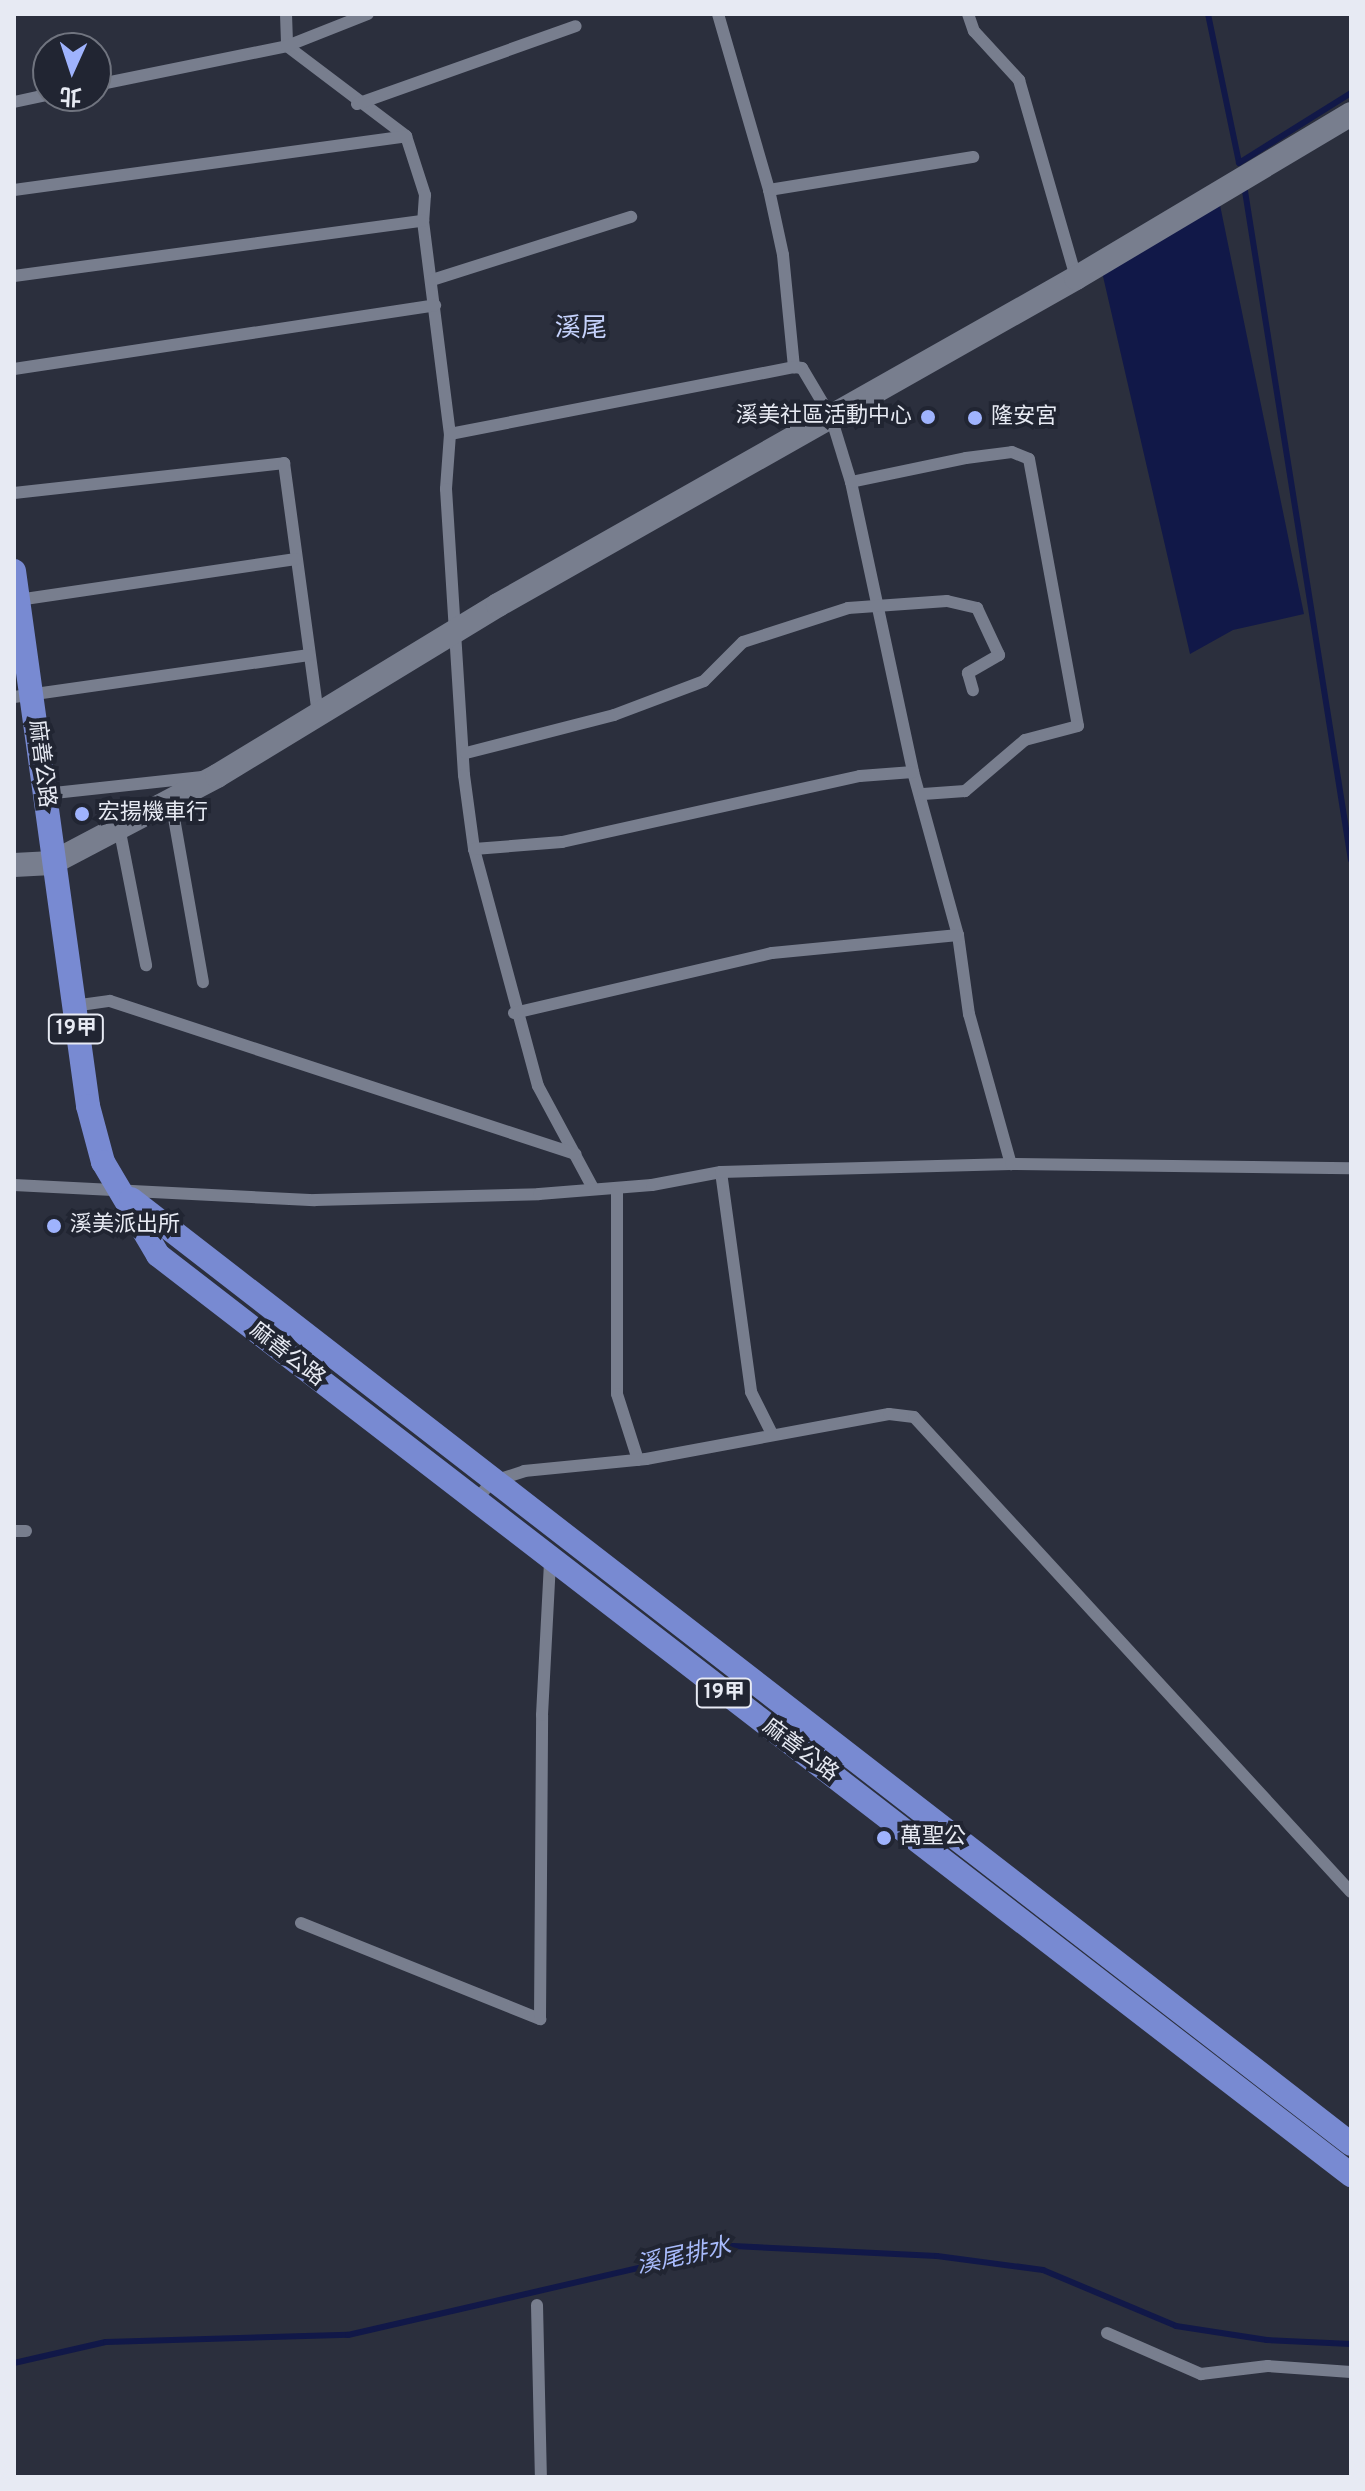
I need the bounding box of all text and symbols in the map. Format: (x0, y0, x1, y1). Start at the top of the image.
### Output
north arrow (32, 32, 112, 112)
text: 北 (59, 80, 83, 109)
district label: 溪尾 (555, 314, 607, 346)
place label: 溪美社區活動中心 (736, 404, 912, 430)
place label: 隆安宮 (991, 405, 1057, 431)
marker: 溪美社區活動中心 (919, 408, 937, 426)
marker: 隆安宮 (966, 409, 984, 427)
street label: 麻善公路 (23, 719, 59, 809)
place label: 宏揚機車行 (98, 801, 208, 827)
marker: 宏揚機車行 (73, 805, 91, 823)
road number: 19甲 (46, 1013, 106, 1045)
place label: 溪美派出所 (70, 1213, 180, 1239)
marker: 溪美派出所 (45, 1217, 63, 1235)
street label: 麻善公路 (244, 1318, 330, 1392)
road number: 19甲 (694, 1677, 754, 1709)
street label: 麻善公路 (757, 1714, 843, 1788)
place label: 萬聖公 (900, 1825, 966, 1851)
marker: 萬聖公 (875, 1829, 893, 1847)
water label: 溪尾排水 (634, 2234, 734, 2282)

